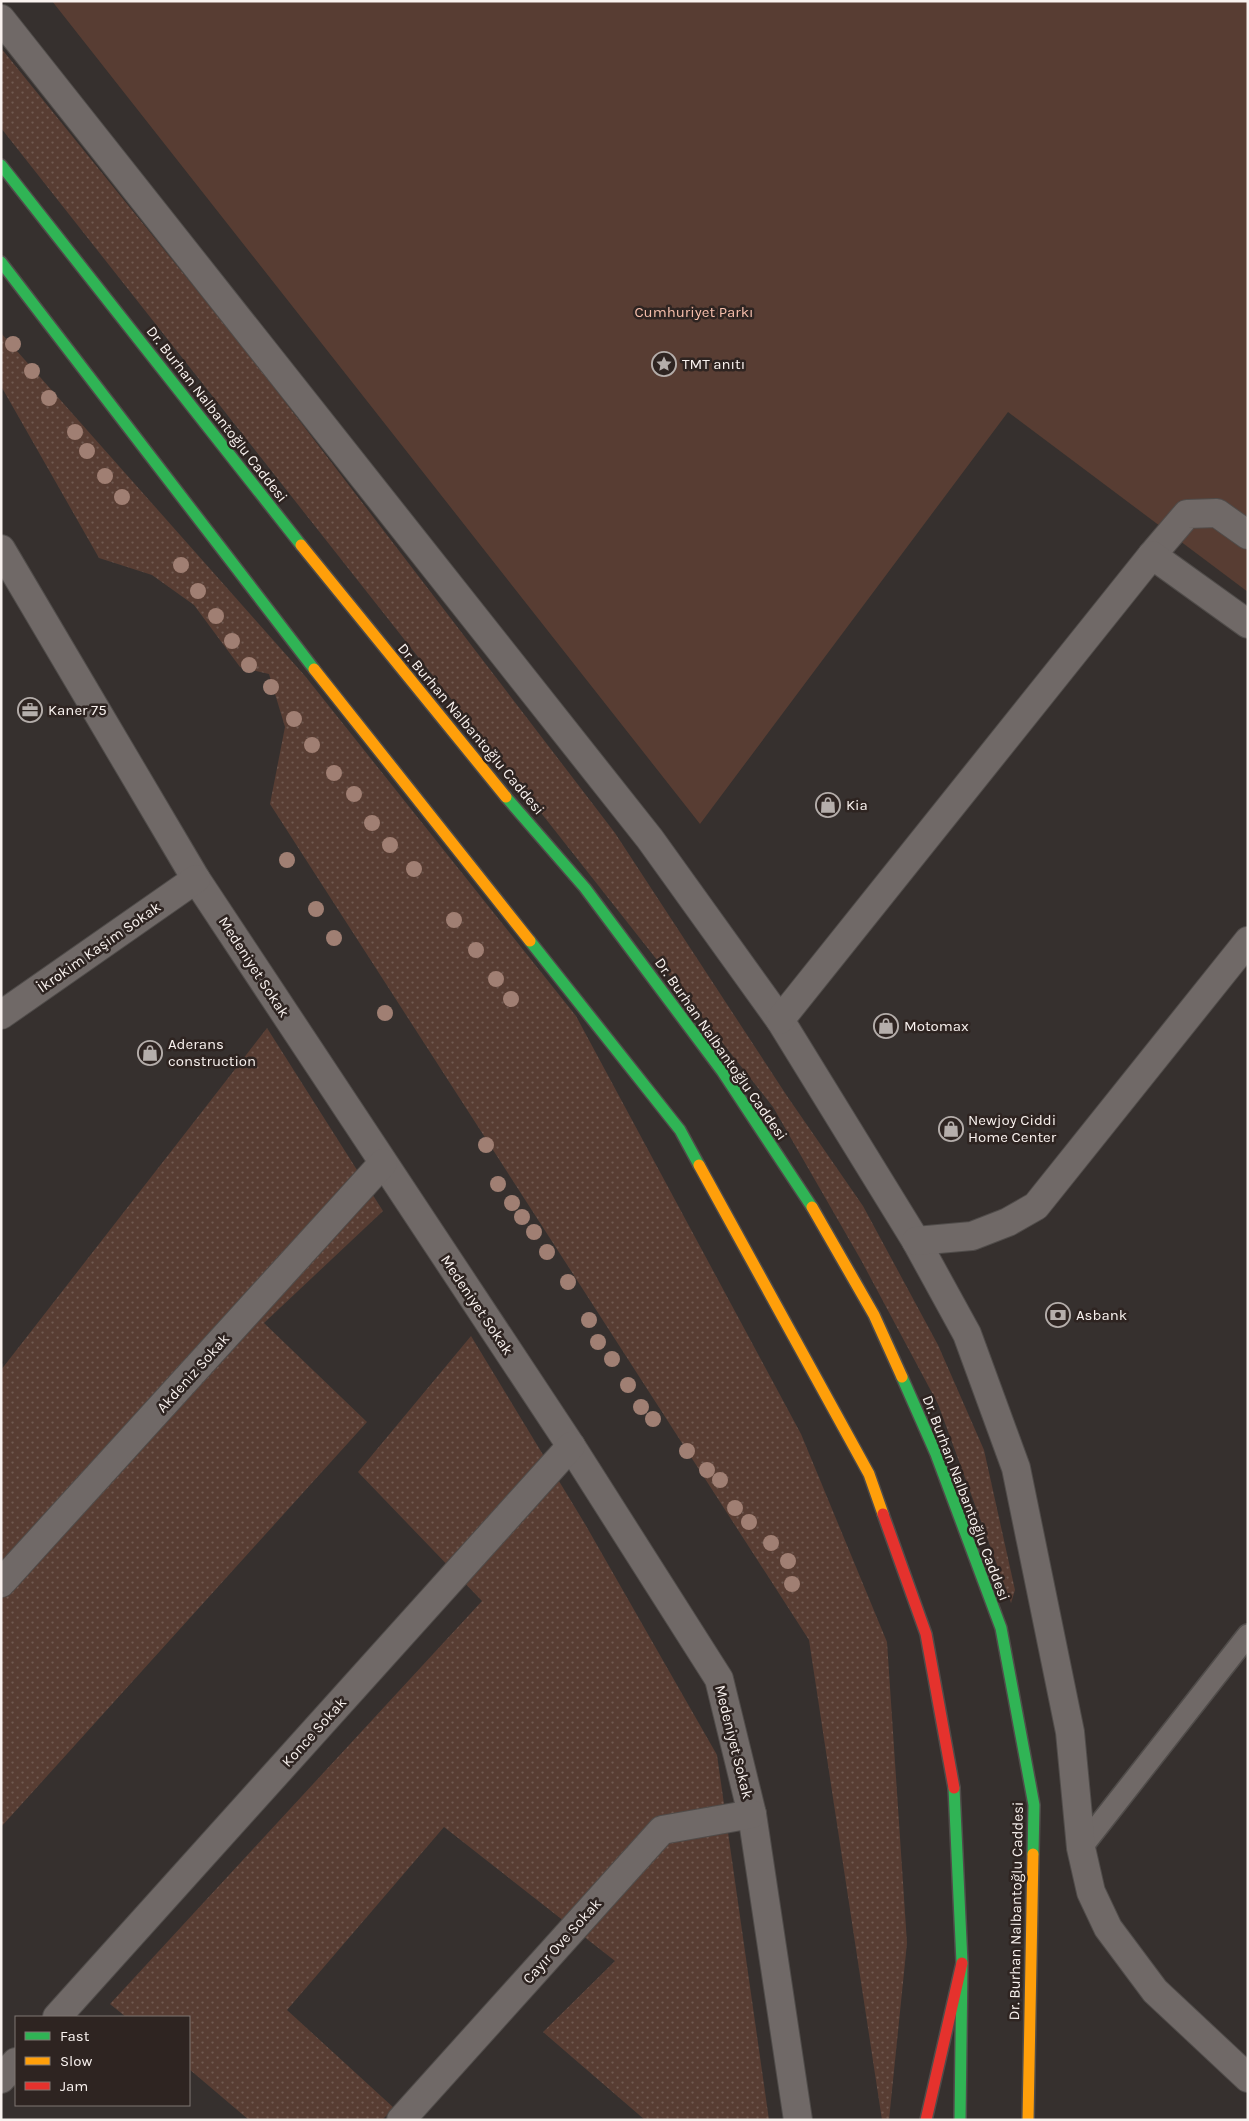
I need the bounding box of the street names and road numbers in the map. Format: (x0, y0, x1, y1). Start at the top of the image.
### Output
street label: Dr. Burhan Nalbantoğlu Caddesi (143, 322, 291, 506)
street label: Dr. Burhan Nalbantoğlu Caddesi (394, 639, 548, 819)
street label: İkrokim Kaşim Sokak (34, 898, 164, 996)
street label: Medeniyet Sokak (215, 913, 293, 1021)
street label: Dr. Burhan Nalbantoğlu Caddesi (651, 954, 791, 1144)
street label: Medeniyet Sokak (437, 1252, 517, 1358)
street label: Akdeniz Sokak (153, 1330, 233, 1416)
street label: Dr. Burhan Nalbantoğlu Caddesi (918, 1393, 1014, 1603)
street label: Medeniyet Sokak (711, 1683, 757, 1801)
street label: Konce Sokak (278, 1693, 350, 1771)
street label: Dr. Burhan Nalbantoğlu Caddesi (1005, 1802, 1027, 2020)
street label: Cayır Ove Sokak (519, 1895, 605, 1987)

